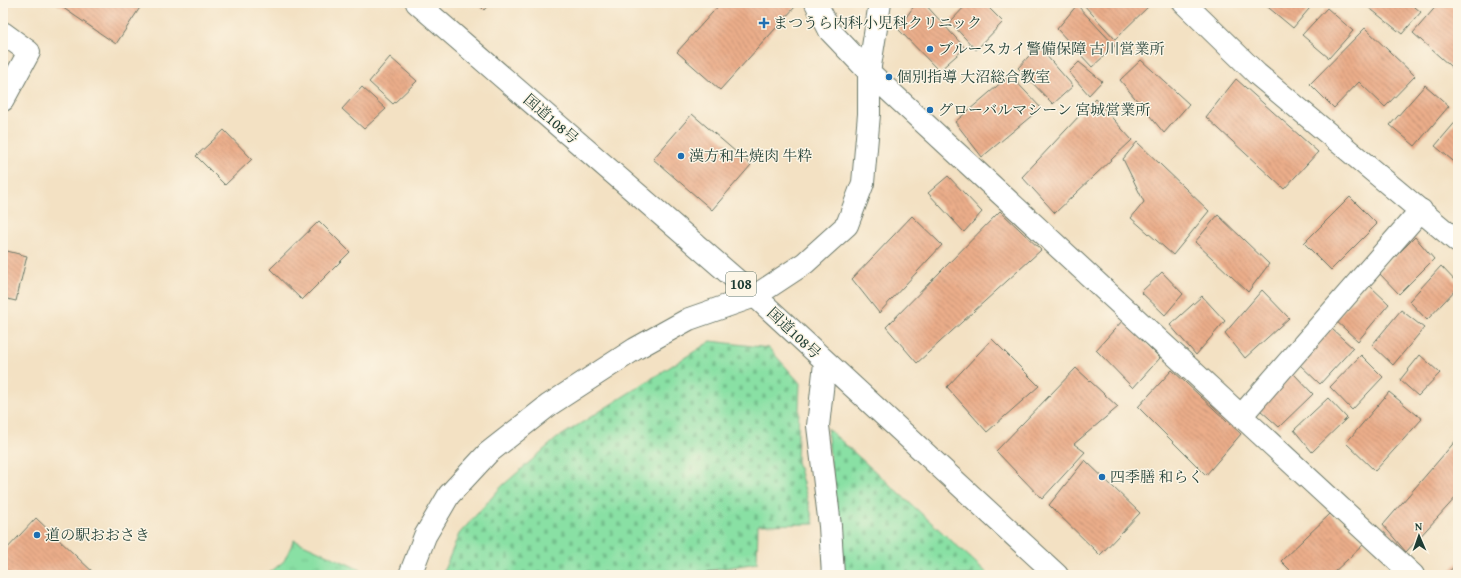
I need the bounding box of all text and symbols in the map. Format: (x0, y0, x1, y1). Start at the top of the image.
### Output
place label: まつうら内科小児科クリニック (773, 12, 982, 33)
marker: まつうら内科小児科クリニック (758, 17, 770, 29)
place label: ブルースカイ警備保障 古川営業所 (938, 38, 1165, 59)
marker: ブルースカイ警備保障 古川営業所 (925, 44, 935, 54)
place label: 個別指導 大沼総合教室 (897, 66, 1050, 87)
marker: 個別指導 大沼総合教室 (884, 72, 894, 82)
street label: 国道108号 (519, 89, 583, 148)
place label: グローバルマシーン 宮城営業所 (938, 99, 1150, 120)
marker: グローバルマシーン 宮城営業所 (925, 105, 935, 115)
place label: 漢方和牛焼肉 牛粋 (689, 145, 812, 166)
marker: 漢方和牛焼肉 牛粋 (676, 151, 686, 161)
road number: 108 (726, 272, 756, 296)
street label: 国道108号 (763, 302, 826, 363)
place label: 四季膳 和らく (1110, 466, 1203, 487)
marker: 四季膳 和らく (1097, 472, 1107, 482)
north arrow (1399, 516, 1439, 556)
text: N (1415, 518, 1423, 534)
place label: 道の駅おおさき (45, 524, 150, 545)
marker: 道の駅おおさき (32, 530, 42, 540)

